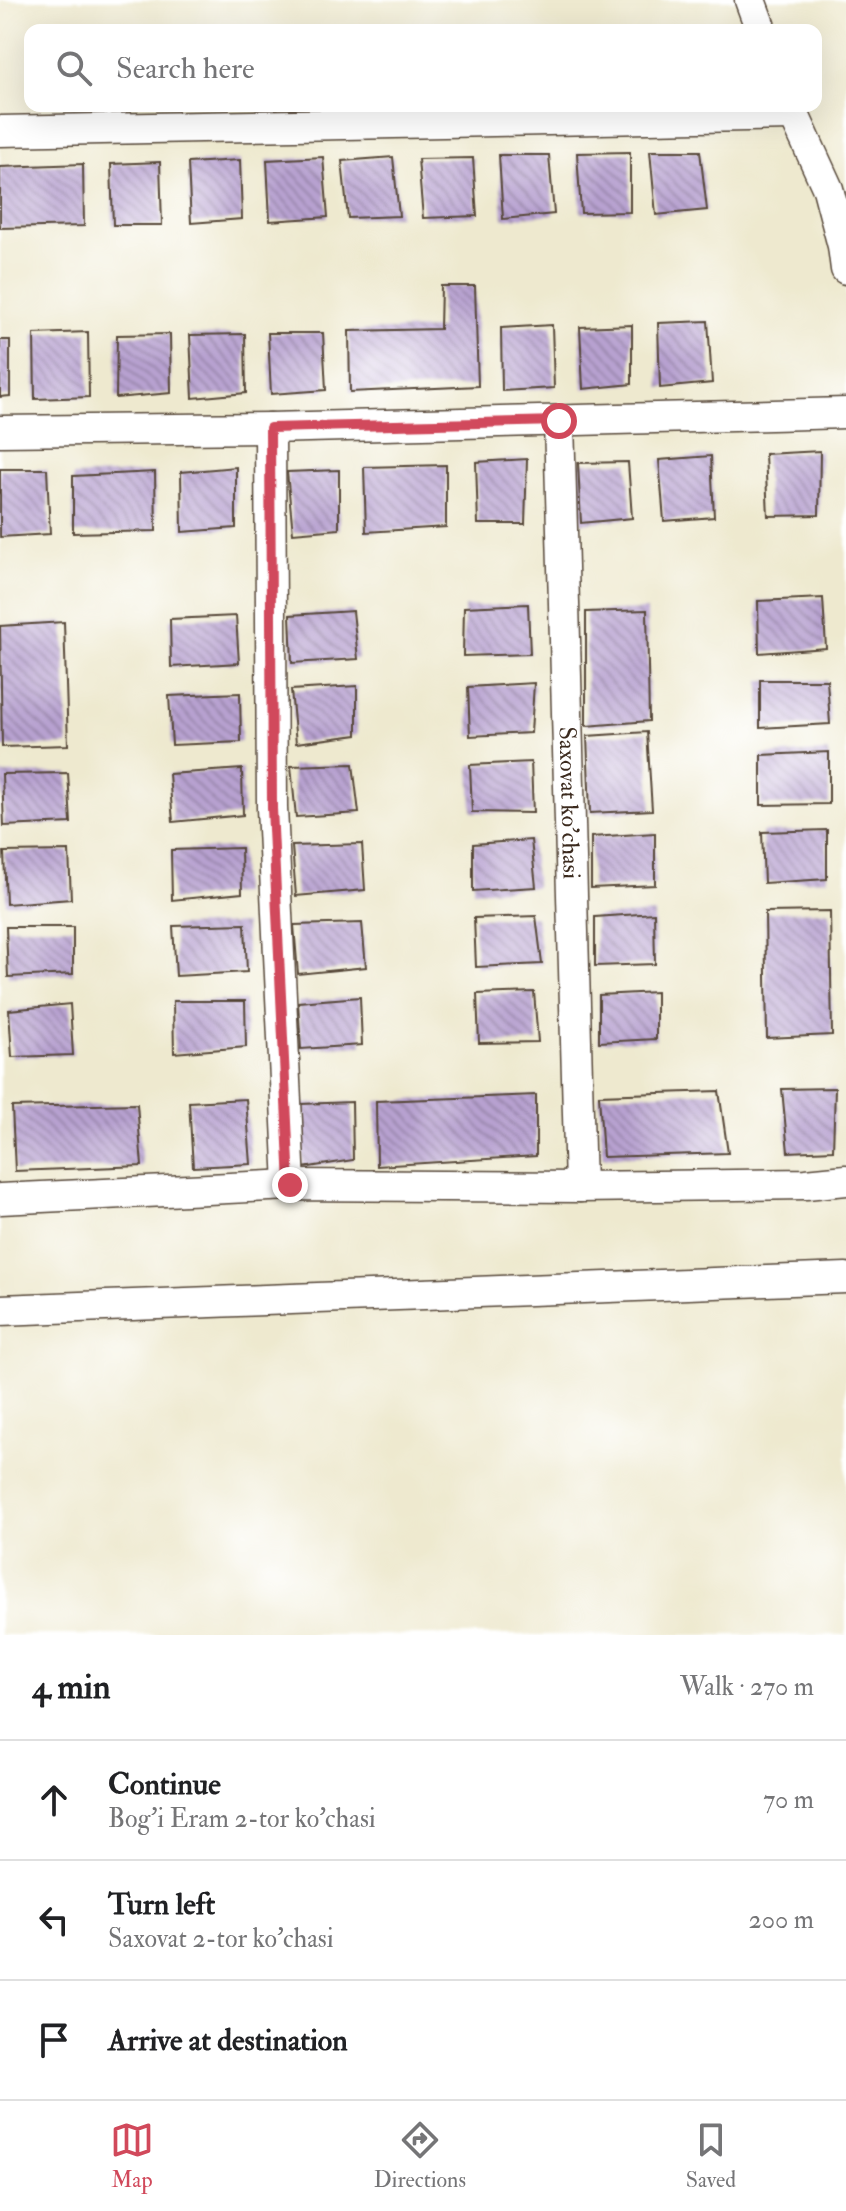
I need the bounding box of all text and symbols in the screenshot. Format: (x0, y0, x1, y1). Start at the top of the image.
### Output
search box (24, 24, 822, 112)
icon: search (52, 46, 96, 90)
text: Search here (116, 50, 255, 87)
route start (541, 403, 577, 439)
street label: Saxovat ko'chasi (552, 726, 587, 880)
route end (272, 1167, 308, 1203)
text: 4 min (32, 1666, 110, 1709)
text: Walk · 270 m (680, 1671, 814, 1703)
text: Continue (108, 1766, 221, 1803)
icon: ahead (32, 1778, 76, 1822)
text: 70 m (763, 1784, 814, 1816)
text: Bog'i Eram 2-tor ko'chasi (108, 1803, 376, 1835)
text: Turn left (108, 1886, 215, 1923)
icon: left (32, 1898, 76, 1942)
text: 200 m (749, 1904, 814, 1936)
text: Saxovat 2-tor ko'chasi (108, 1923, 334, 1955)
icon: arrive (32, 2018, 76, 2062)
text: Arrive at destination (108, 2022, 348, 2059)
tab: Map (110, 2118, 154, 2194)
tab: Directions (374, 2118, 466, 2194)
tab: Saved (686, 2118, 736, 2194)

